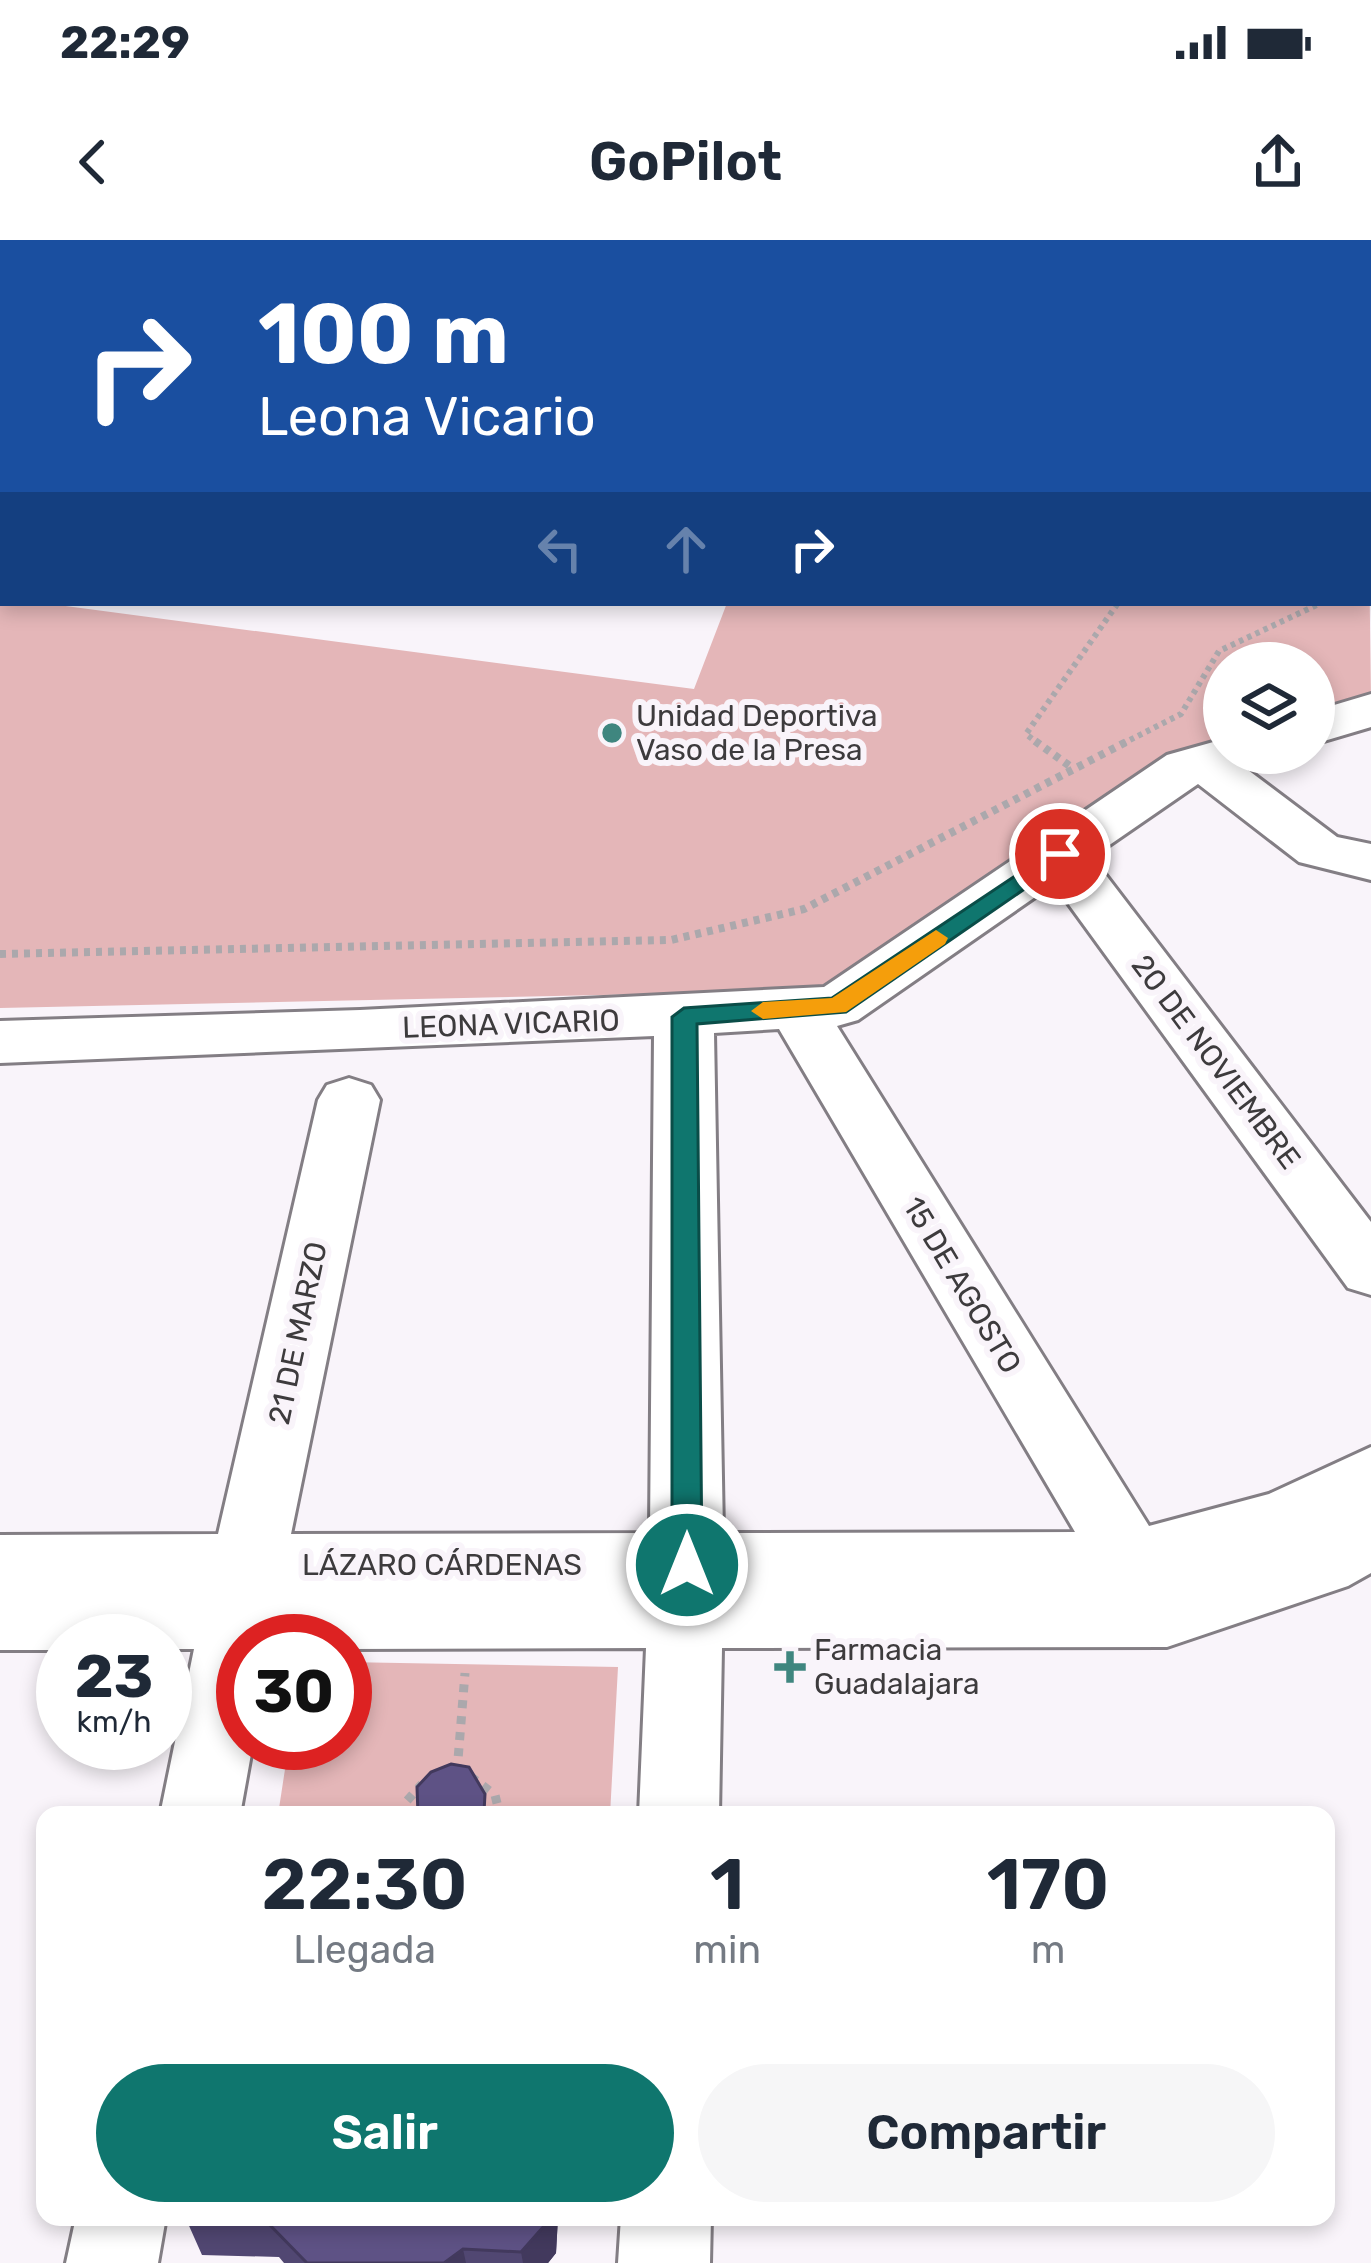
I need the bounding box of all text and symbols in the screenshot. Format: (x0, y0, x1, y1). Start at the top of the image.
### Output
text: 22:29 (60, 16, 190, 69)
icon: back (60, 129, 126, 195)
icon: share (1245, 129, 1311, 195)
text: GoPilot (589, 130, 782, 194)
text: 100 m (258, 284, 509, 384)
icon: right (60, 288, 216, 444)
text: Leona Vicario (258, 385, 596, 449)
icon: left (527, 516, 593, 582)
icon: ahead (653, 516, 719, 582)
icon: right (779, 516, 845, 582)
map controls (1203, 642, 1335, 774)
button: layers (1203, 642, 1335, 774)
place label: Unidad Deportiva Vaso de la Presa (636, 698, 878, 768)
marker: Unidad Deportiva Vaso de la Presa (599, 720, 625, 746)
pin (1009, 803, 1111, 905)
icon: arrive (1027, 821, 1093, 887)
street label: 20 DE NOVIEMBRE (1124, 948, 1308, 1176)
street label: LEONA VICARIO (402, 1002, 620, 1046)
street label: 15 DE AGOSTO (895, 1190, 1029, 1380)
street label: 21 DE MARZO (261, 1238, 335, 1428)
position arrow (624, 1502, 750, 1628)
street label: LÁZARO CÁRDENAS (302, 1547, 582, 1583)
speed limit sign: 30 (216, 1614, 372, 1770)
place label: Farmacia Guadalajara (814, 1632, 980, 1702)
text: 23 (75, 1641, 153, 1712)
marker: Farmacia Guadalajara (777, 1654, 803, 1680)
text: km/h (77, 1704, 151, 1740)
text: 22:30 (262, 1842, 468, 1927)
text: 1 (710, 1842, 744, 1927)
text: 170 (987, 1842, 1109, 1927)
text: Llegada (293, 1927, 436, 1973)
text: min (693, 1927, 761, 1973)
text: m (1031, 1927, 1065, 1973)
button: Salir (96, 2064, 674, 2202)
button: Compartir (698, 2064, 1275, 2202)

